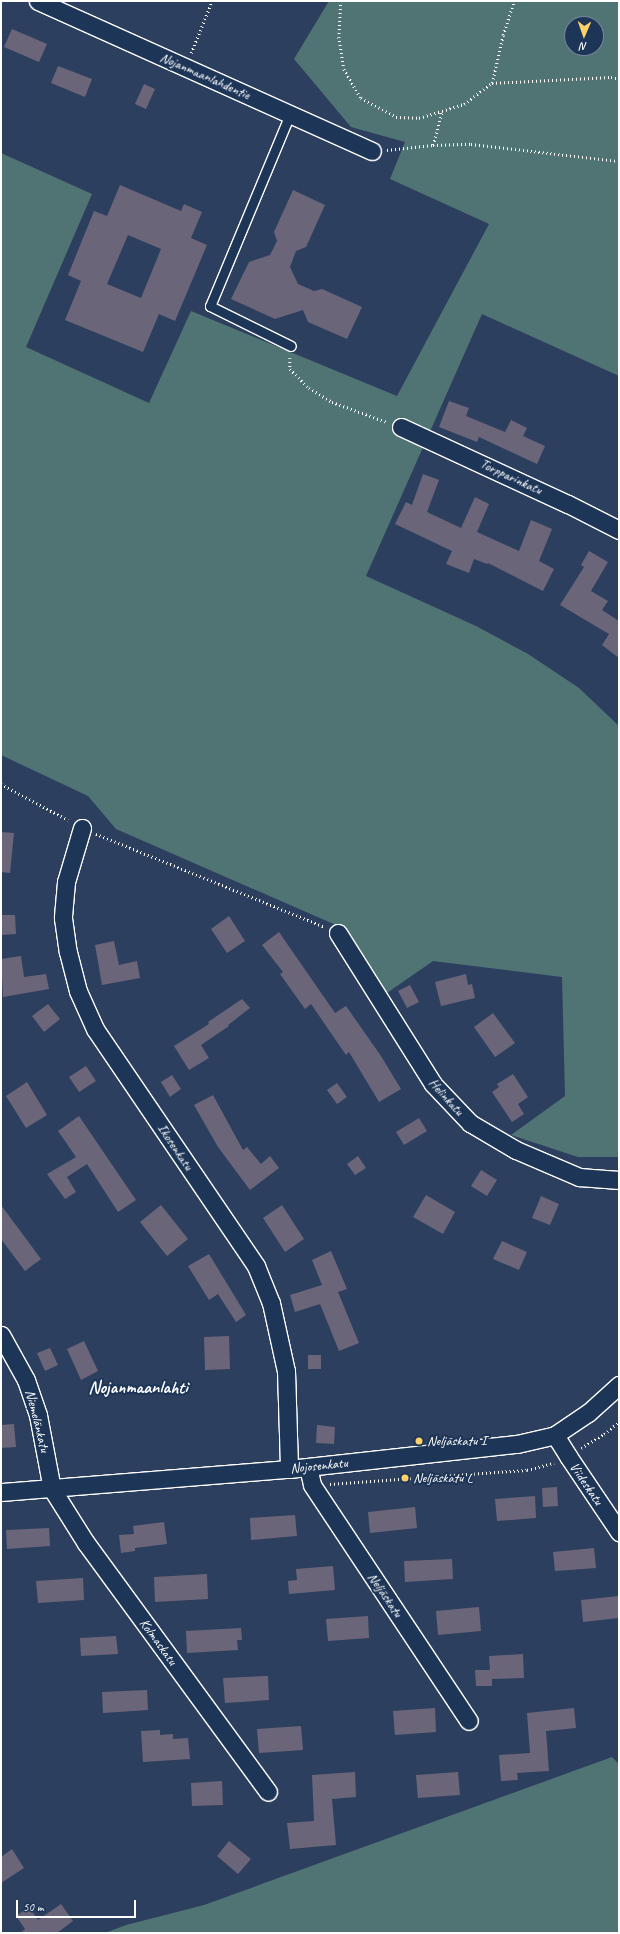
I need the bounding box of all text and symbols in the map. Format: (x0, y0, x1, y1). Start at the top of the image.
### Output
north arrow (564, 16, 604, 56)
text: N (580, 40, 587, 54)
street label: Nojanmaanlahdentie (157, 49, 253, 103)
street label: Torpparinkatu (477, 455, 545, 499)
street label: Helinkatu (425, 1075, 467, 1119)
street label: Ikosenkatu (153, 1121, 197, 1173)
district label: Nojanmaanlahti (88, 1376, 188, 1398)
street label: Niemelänkatu (21, 1388, 53, 1454)
place label: Neljäskatu I (427, 1433, 486, 1449)
marker: Neljäskatu I (414, 1436, 424, 1446)
street label: Nojosenkatu (289, 1455, 349, 1477)
street label: Viideskatu (566, 1459, 606, 1509)
place label: Neljäskatu L (413, 1470, 473, 1486)
marker: Neljäskatu L (400, 1473, 410, 1483)
street label: Neljäskatu (364, 1569, 406, 1621)
street label: Kolmaskatu (136, 1616, 180, 1668)
scale bar (18, 1892, 138, 1918)
text: 50 m (23, 1899, 43, 1915)

